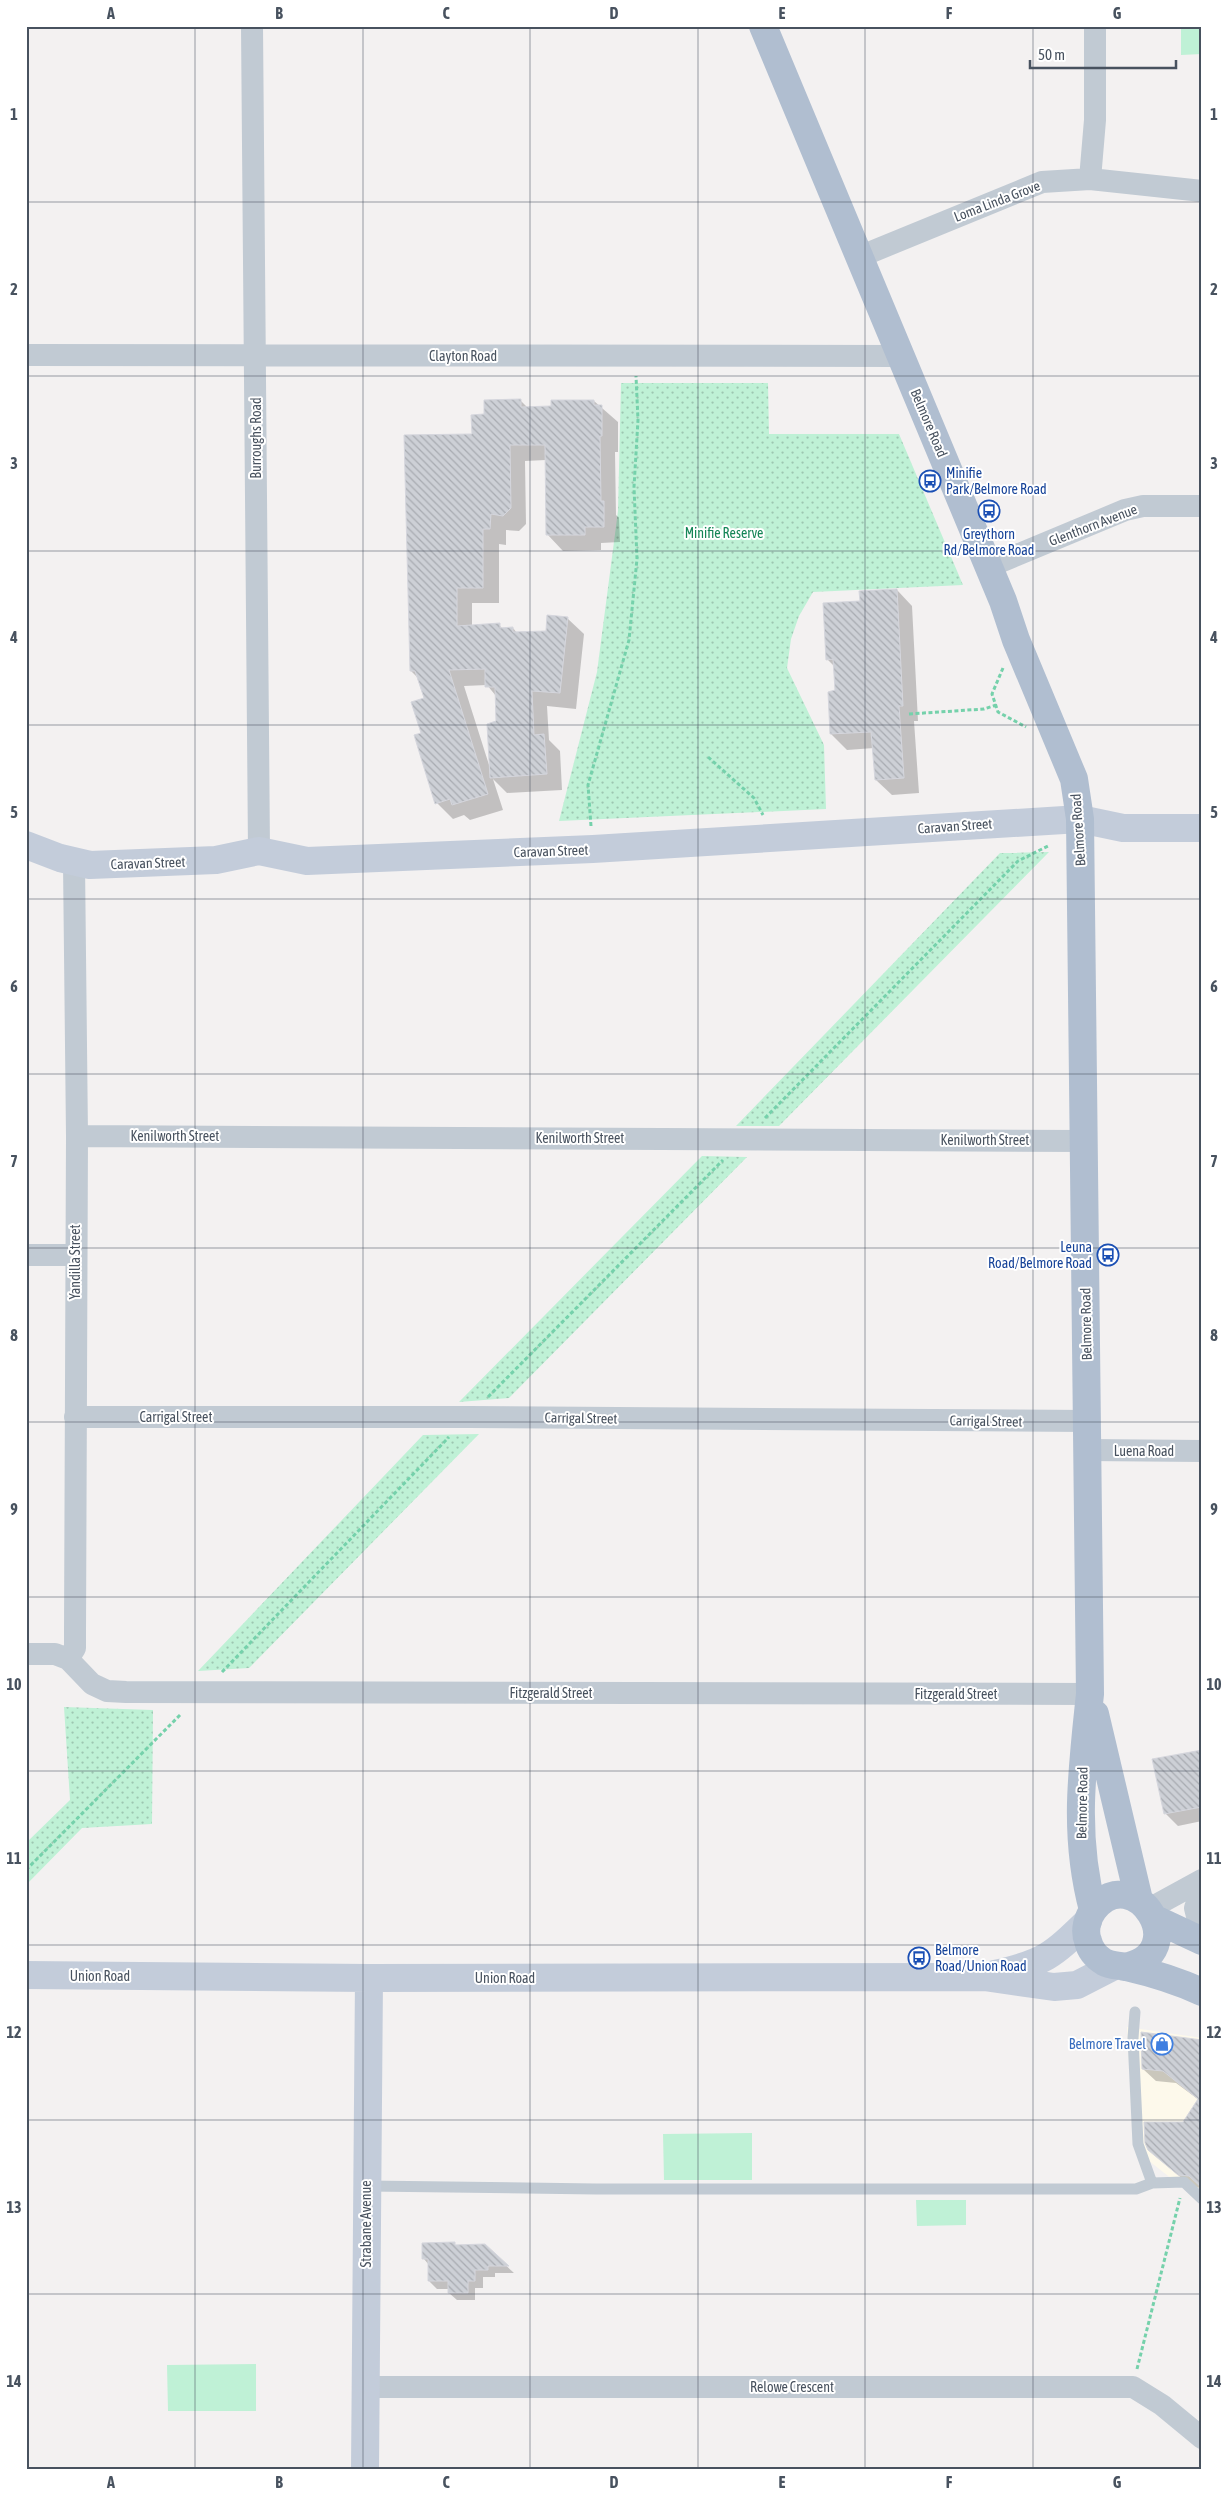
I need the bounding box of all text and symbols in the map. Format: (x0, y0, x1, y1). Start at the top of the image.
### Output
text: A (106, 4, 115, 22)
text: B (275, 4, 283, 22)
text: C (442, 4, 450, 22)
text: D (610, 4, 619, 22)
text: E (779, 4, 786, 22)
text: F (946, 4, 953, 22)
text: G (1113, 4, 1122, 22)
scale bar (1030, 38, 1177, 70)
text: 50 m (1038, 46, 1065, 63)
text: 1 (10, 105, 18, 123)
text: 1 (1210, 105, 1218, 123)
street label: Loma Linda Grove (952, 177, 1042, 225)
text: 2 (10, 280, 18, 298)
text: 2 (1210, 280, 1218, 298)
street label: Clayton Road (429, 348, 497, 364)
street label: Belmore Road (907, 387, 951, 459)
street label: Burroughs Road (248, 397, 264, 479)
text: 3 (10, 454, 18, 472)
text: 3 (1210, 454, 1218, 472)
place label: Minifie Park/Belmore Road (946, 465, 1047, 497)
bus stop icon: Minifie Park/Belmore Road (918, 469, 942, 493)
bus stop icon: Greythorn Rd/Belmore Road (977, 499, 1001, 523)
street label: Glenthorn Avenue (1047, 501, 1139, 549)
park label: Minifie Reserve (685, 525, 763, 541)
place label: Greythorn Rd/Belmore Road (944, 526, 1034, 558)
text: 4 (9, 628, 18, 646)
text: 4 (1209, 628, 1218, 646)
street label: Belmore Road (1067, 793, 1089, 867)
text: 5 (10, 803, 18, 821)
text: 5 (1210, 803, 1218, 821)
street label: Caravan Street (917, 815, 993, 837)
street label: Caravan Street (513, 842, 589, 860)
street label: Caravan Street (110, 854, 186, 872)
text: 6 (10, 977, 18, 995)
text: 6 (1210, 977, 1218, 995)
street label: Kenilworth Street (131, 1128, 219, 1144)
street label: Kenilworth Street (536, 1130, 624, 1146)
street label: Kenilworth Street (941, 1132, 1029, 1148)
text: 7 (10, 1152, 18, 1170)
text: 7 (1210, 1152, 1218, 1170)
street label: Yandilla Street (67, 1224, 83, 1300)
place label: Leuna Road/Belmore Road (988, 1239, 1092, 1271)
bus stop icon: Leuna Road/Belmore Road (1096, 1243, 1120, 1267)
street label: Belmore Road (1077, 1288, 1095, 1360)
text: 8 (10, 1326, 18, 1344)
text: 8 (1210, 1326, 1218, 1344)
street label: Carrigal Street (140, 1409, 212, 1425)
street label: Carrigal Street (544, 1409, 618, 1427)
street label: Carrigal Street (949, 1412, 1023, 1430)
street label: Luena Road (1114, 1443, 1174, 1459)
text: 9 (10, 1500, 18, 1518)
text: 9 (1210, 1500, 1218, 1518)
text: 10 (6, 1675, 22, 1693)
text: 10 (1206, 1675, 1222, 1693)
street label: Fitzgerald Street (509, 1685, 593, 1701)
street label: Fitzgerald Street (914, 1686, 998, 1702)
street label: Belmore Road (1073, 1767, 1091, 1839)
text: 11 (6, 1849, 22, 1867)
text: 11 (1206, 1849, 1222, 1867)
place label: Belmore Road/Union Road (935, 1942, 1027, 1974)
bus stop icon: Belmore Road/Union Road (907, 1946, 931, 1970)
street label: Union Road (70, 1968, 130, 1984)
street label: Union Road (475, 1970, 535, 1986)
text: 12 (6, 2023, 22, 2041)
text: 12 (1206, 2023, 1222, 2041)
shop icon: Belmore Travel (1150, 2032, 1174, 2056)
place label: Belmore Travel (1069, 2036, 1146, 2052)
street label: Strabane Avenue (358, 2180, 374, 2268)
text: 13 (6, 2198, 22, 2216)
text: 13 (1206, 2198, 1222, 2216)
text: 14 (6, 2372, 22, 2390)
text: 14 (1206, 2372, 1222, 2390)
street label: Relowe Crescent (750, 2379, 834, 2395)
text: A (106, 2473, 115, 2491)
text: B (275, 2473, 283, 2491)
text: C (442, 2473, 450, 2491)
text: D (610, 2473, 619, 2491)
text: E (779, 2473, 786, 2491)
text: F (946, 2473, 953, 2491)
text: G (1113, 2473, 1122, 2491)

